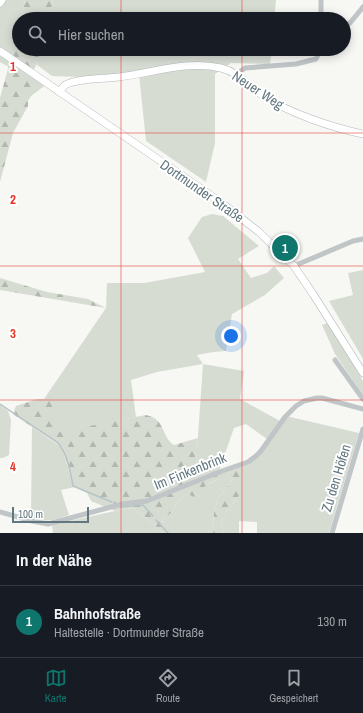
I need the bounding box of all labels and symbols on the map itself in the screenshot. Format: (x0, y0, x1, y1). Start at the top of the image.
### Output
text: 1 (10, 58, 16, 75)
street label: Neuer Weg (229, 67, 288, 114)
street label: Dortmunder Straße (157, 155, 247, 227)
text: 2 (10, 191, 16, 208)
pin: 1 (272, 233, 298, 263)
text: 3 (10, 325, 16, 342)
your location (221, 326, 241, 346)
street label: Zu den Höfen (317, 442, 355, 514)
street label: Im Finkenbrink (151, 448, 229, 494)
text: 4 (10, 458, 16, 475)
scale bar (12, 505, 89, 524)

